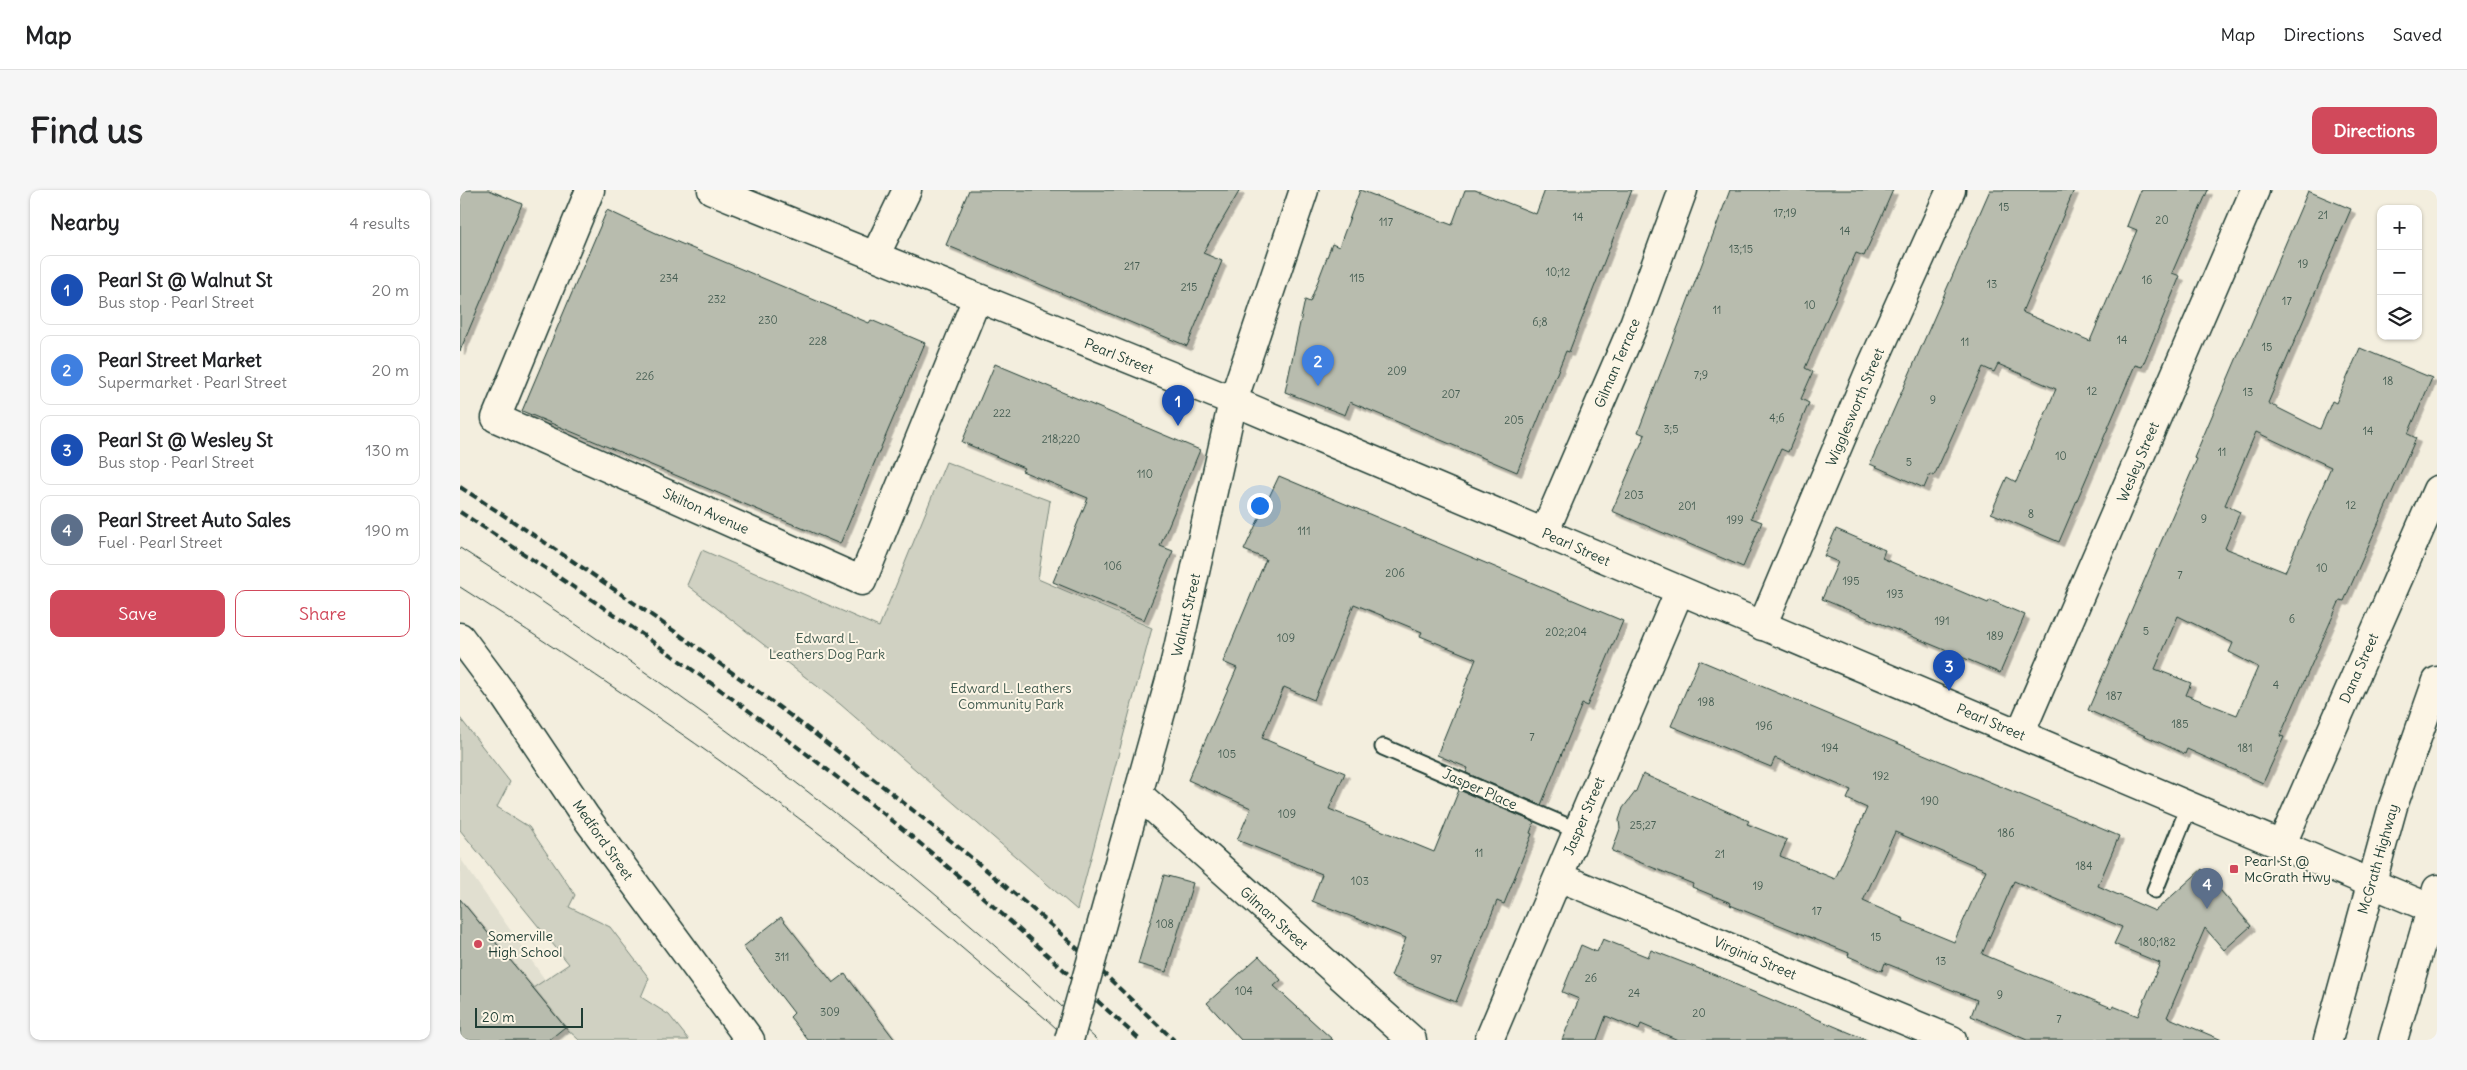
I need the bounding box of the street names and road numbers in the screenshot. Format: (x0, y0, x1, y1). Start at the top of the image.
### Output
street label: Gilman Terrace (1590, 315, 1644, 411)
street label: Pearl Street (1082, 334, 1156, 378)
street label: Wigglesworth Street (1822, 345, 1888, 469)
street label: Wesley Street (2113, 419, 2163, 505)
street label: Skilton Avenue (660, 484, 752, 538)
street label: Pearl Street (1539, 524, 1613, 570)
street label: Walnut Street (1168, 571, 1204, 658)
street label: Dana Street (2336, 630, 2383, 706)
street label: Pearl Street (1954, 699, 2028, 745)
street label: Jasper Place (1440, 765, 1520, 813)
street label: Jasper Street (1559, 774, 1609, 858)
street label: Medford Street (569, 796, 637, 884)
street label: McGrath Highway (2354, 802, 2402, 916)
street label: Gilman Street (1236, 883, 1312, 953)
street label: Virginia Street (1711, 932, 1799, 984)

